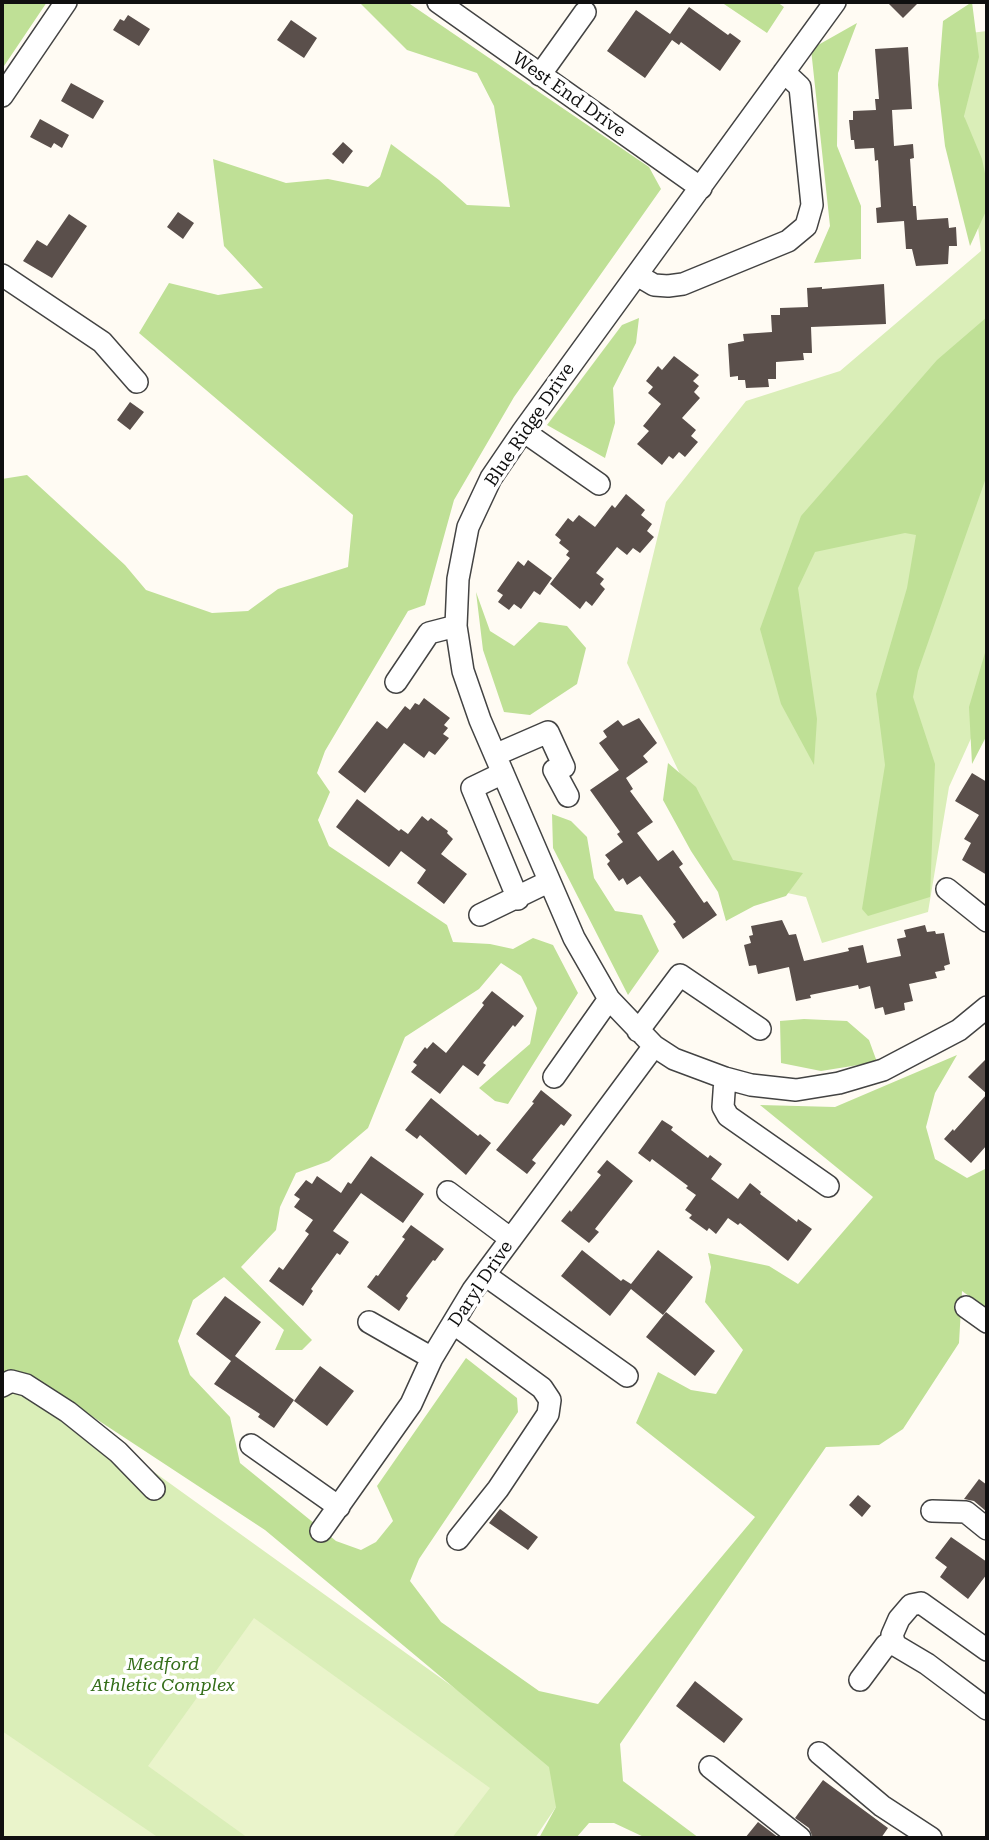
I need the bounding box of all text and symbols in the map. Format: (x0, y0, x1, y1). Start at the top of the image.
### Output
street label: West End Drive (508, 48, 630, 142)
street label: Blue Ridge Drive (481, 359, 579, 491)
street label: Daryl Drive (444, 1237, 518, 1331)
park label: Medford Athletic Complex (91, 1654, 235, 1696)

